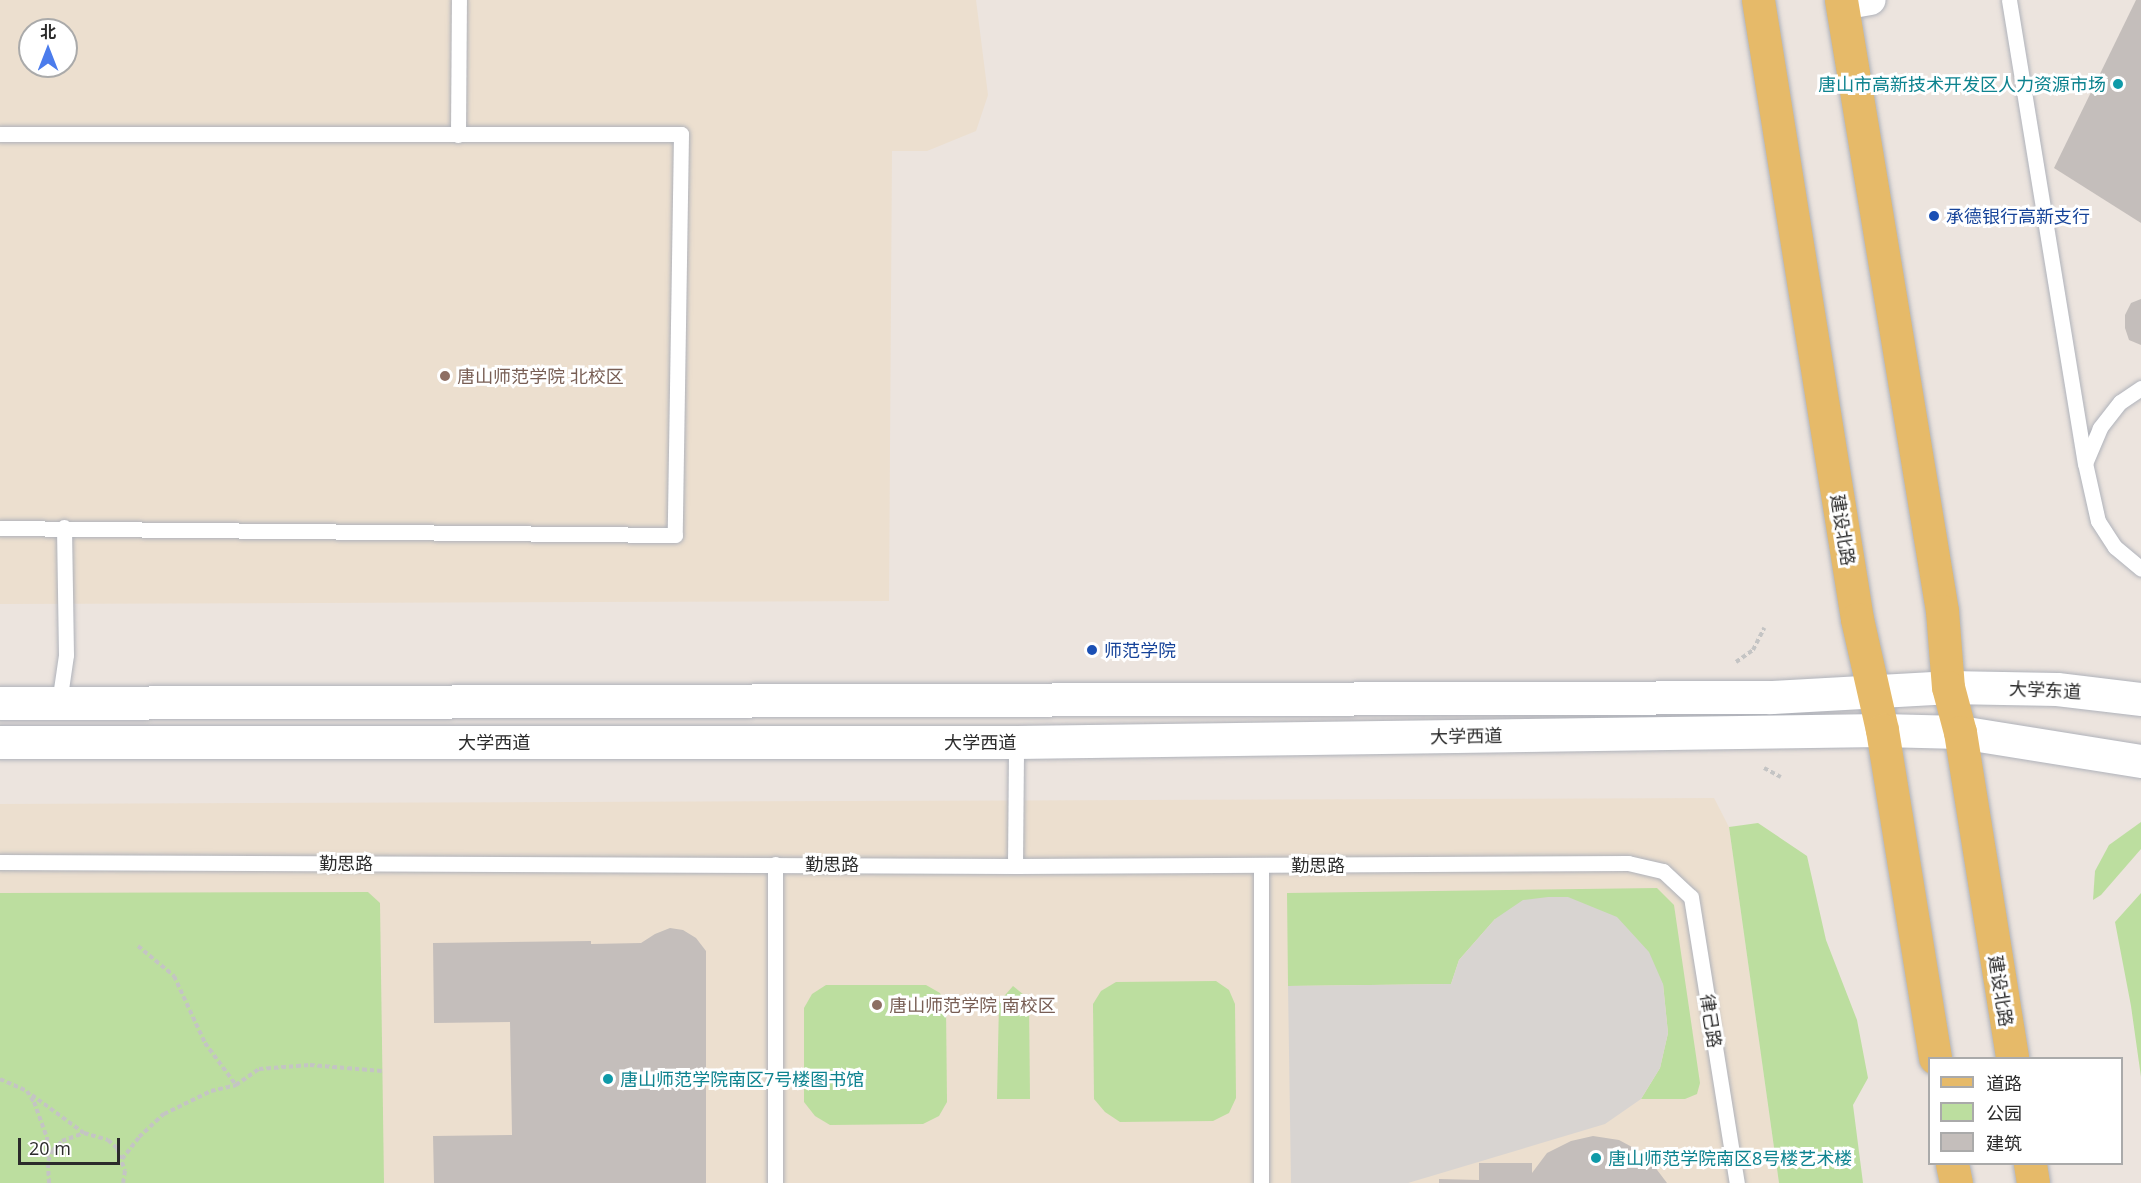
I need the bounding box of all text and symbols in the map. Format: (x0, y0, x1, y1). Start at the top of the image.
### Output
north arrow (18, 18, 78, 78)
text: 北 (40, 21, 56, 43)
place label: 唐山市高新技术开发区人力资源市场 (1818, 73, 2106, 95)
marker: 唐山市高新技术开发区人力资源市场 (2111, 77, 2125, 91)
place label: 承德银行高新支行 (1946, 205, 2090, 227)
marker: 承德银行高新支行 (1927, 209, 1941, 223)
place label: 唐山师范学院 北校区 (457, 365, 624, 387)
marker: 唐山师范学院 北校区 (438, 369, 452, 383)
street label: 建设北路 (1827, 493, 1859, 567)
place label: 师范学院 (1104, 639, 1176, 661)
marker: 师范学院 (1085, 643, 1099, 657)
street label: 大学东道 (2008, 677, 2082, 703)
street label: 大学西道 (1430, 725, 1502, 747)
street label: 大学西道 (458, 731, 530, 753)
street label: 大学西道 (944, 731, 1016, 753)
street label: 勤思路 (319, 852, 373, 874)
street label: 勤思路 (805, 853, 859, 875)
street label: 勤思路 (1291, 854, 1345, 876)
street label: 建设北路 (1985, 954, 2017, 1028)
street label: 律己路 (1696, 993, 1726, 1049)
place label: 唐山师范学院 南校区 (889, 994, 1056, 1016)
marker: 唐山师范学院 南校区 (870, 998, 884, 1012)
legend (1928, 1057, 2123, 1165)
place label: 唐山师范学院南区7号楼图书馆 (620, 1068, 864, 1090)
text: 道路 (1986, 1071, 2022, 1095)
marker: 唐山师范学院南区7号楼图书馆 (601, 1072, 615, 1086)
text: 公园 (1986, 1101, 2022, 1125)
scale bar (21, 1126, 123, 1164)
text: 建筑 (1986, 1131, 2022, 1155)
text: 20 m (29, 1136, 71, 1160)
place label: 唐山师范学院南区8号楼艺术楼 (1608, 1147, 1852, 1169)
marker: 唐山师范学院南区8号楼艺术楼 (1589, 1151, 1603, 1165)

